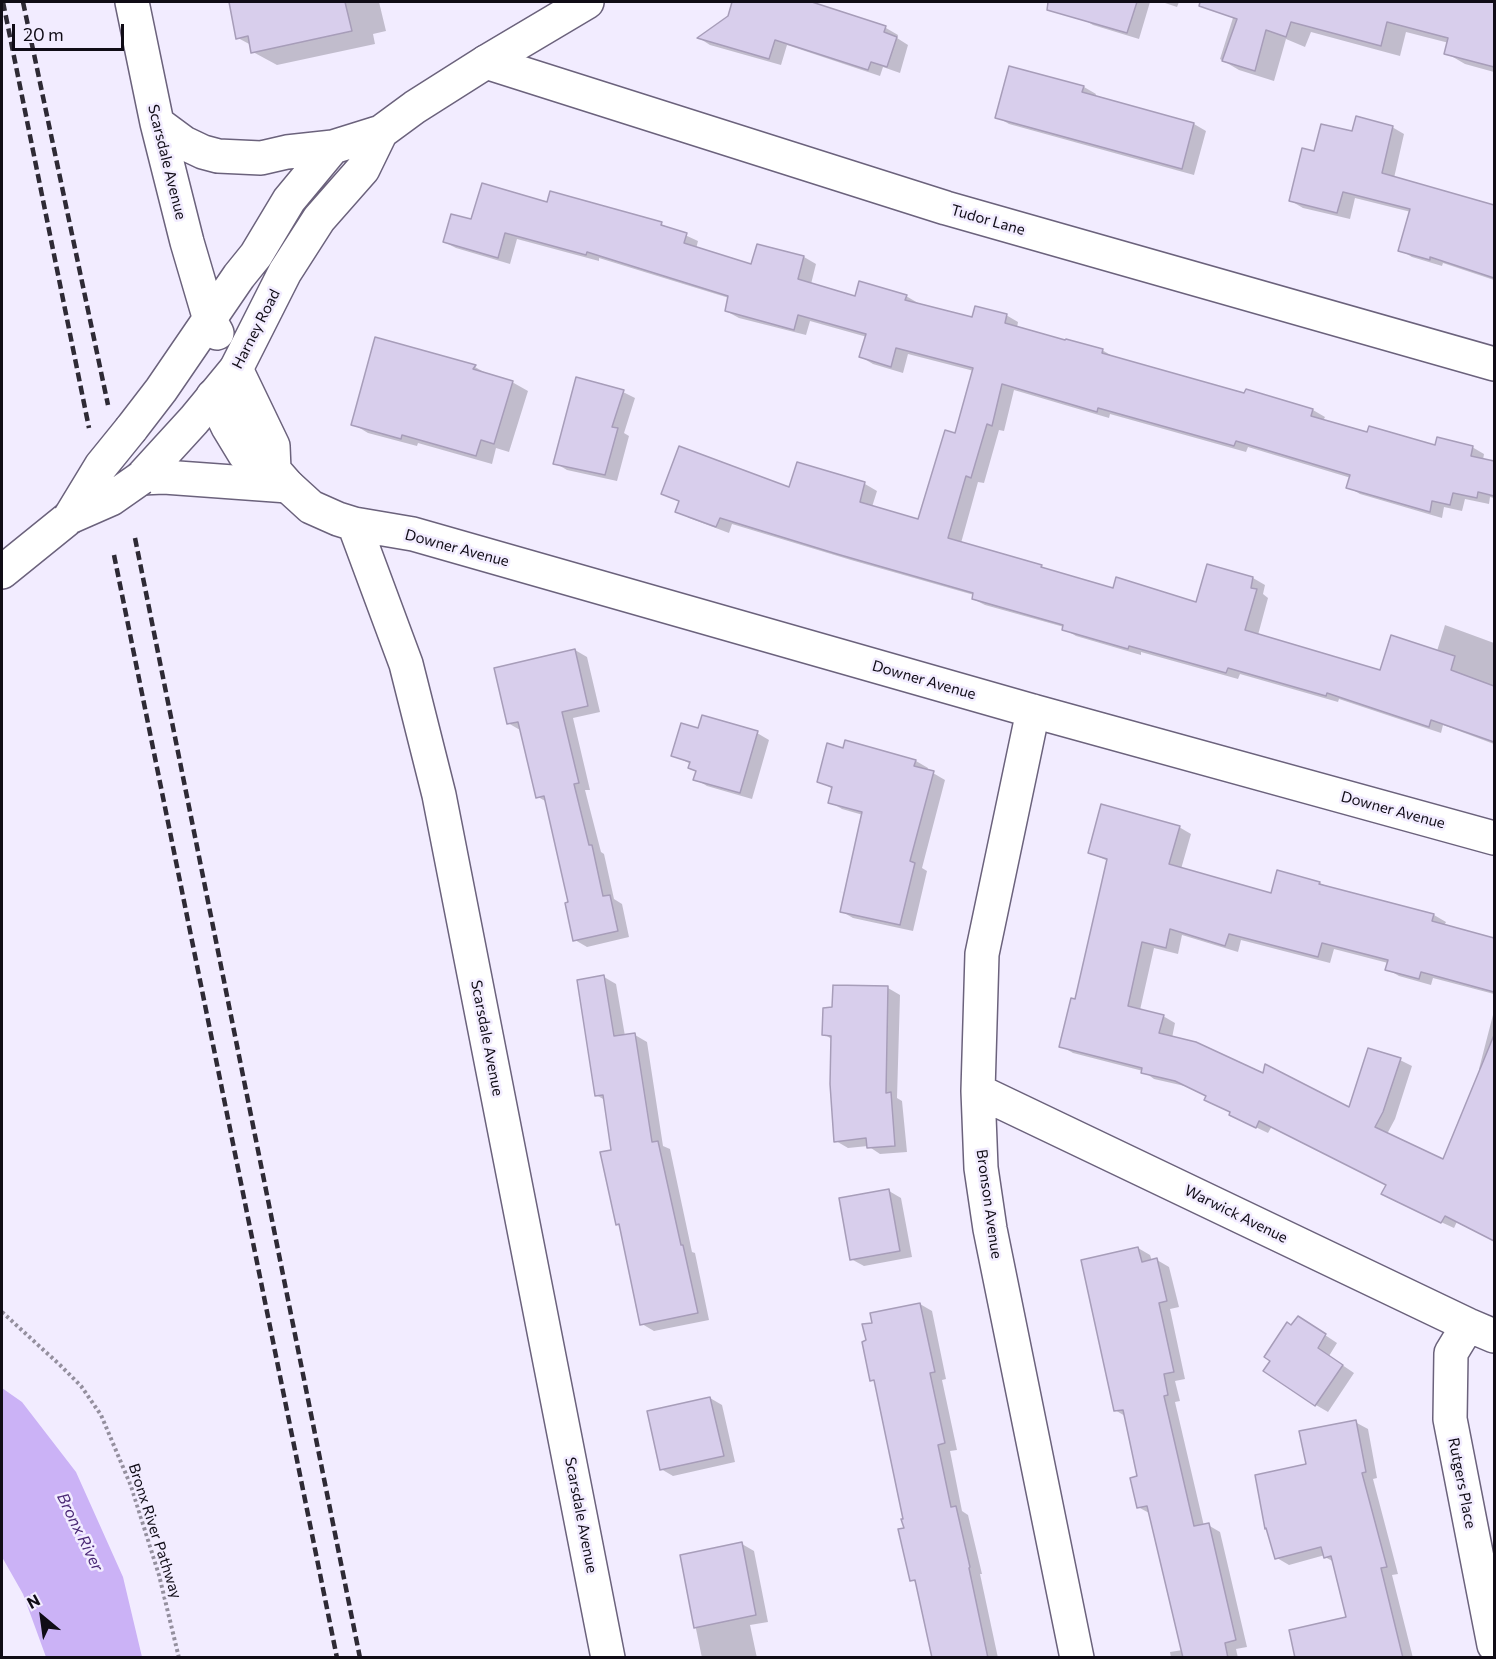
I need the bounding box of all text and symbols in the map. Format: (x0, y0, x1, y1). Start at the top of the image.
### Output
scale bar (15, 12, 128, 50)
text: 20 m (23, 23, 64, 45)
street label: Scarsdale Avenue (144, 103, 190, 221)
street label: Tudor Lane (949, 201, 1027, 239)
street label: Harney Road (228, 286, 284, 372)
street label: Downer Avenue (403, 525, 511, 571)
street label: Downer Avenue (870, 657, 978, 703)
street label: Downer Avenue (1339, 787, 1447, 833)
street label: Scarsdale Avenue (467, 979, 507, 1097)
street label: Bronson Avenue (972, 1148, 1006, 1260)
street label: Warwick Avenue (1181, 1181, 1291, 1247)
street label: Rutgers Place (1444, 1436, 1480, 1530)
street label: Scarsdale Avenue (561, 1456, 601, 1574)
street label: Bronx River Pathway (125, 1461, 185, 1601)
water label: Bronx River (53, 1490, 107, 1574)
north arrow (12, 1587, 72, 1647)
text: N (23, 1590, 43, 1612)

